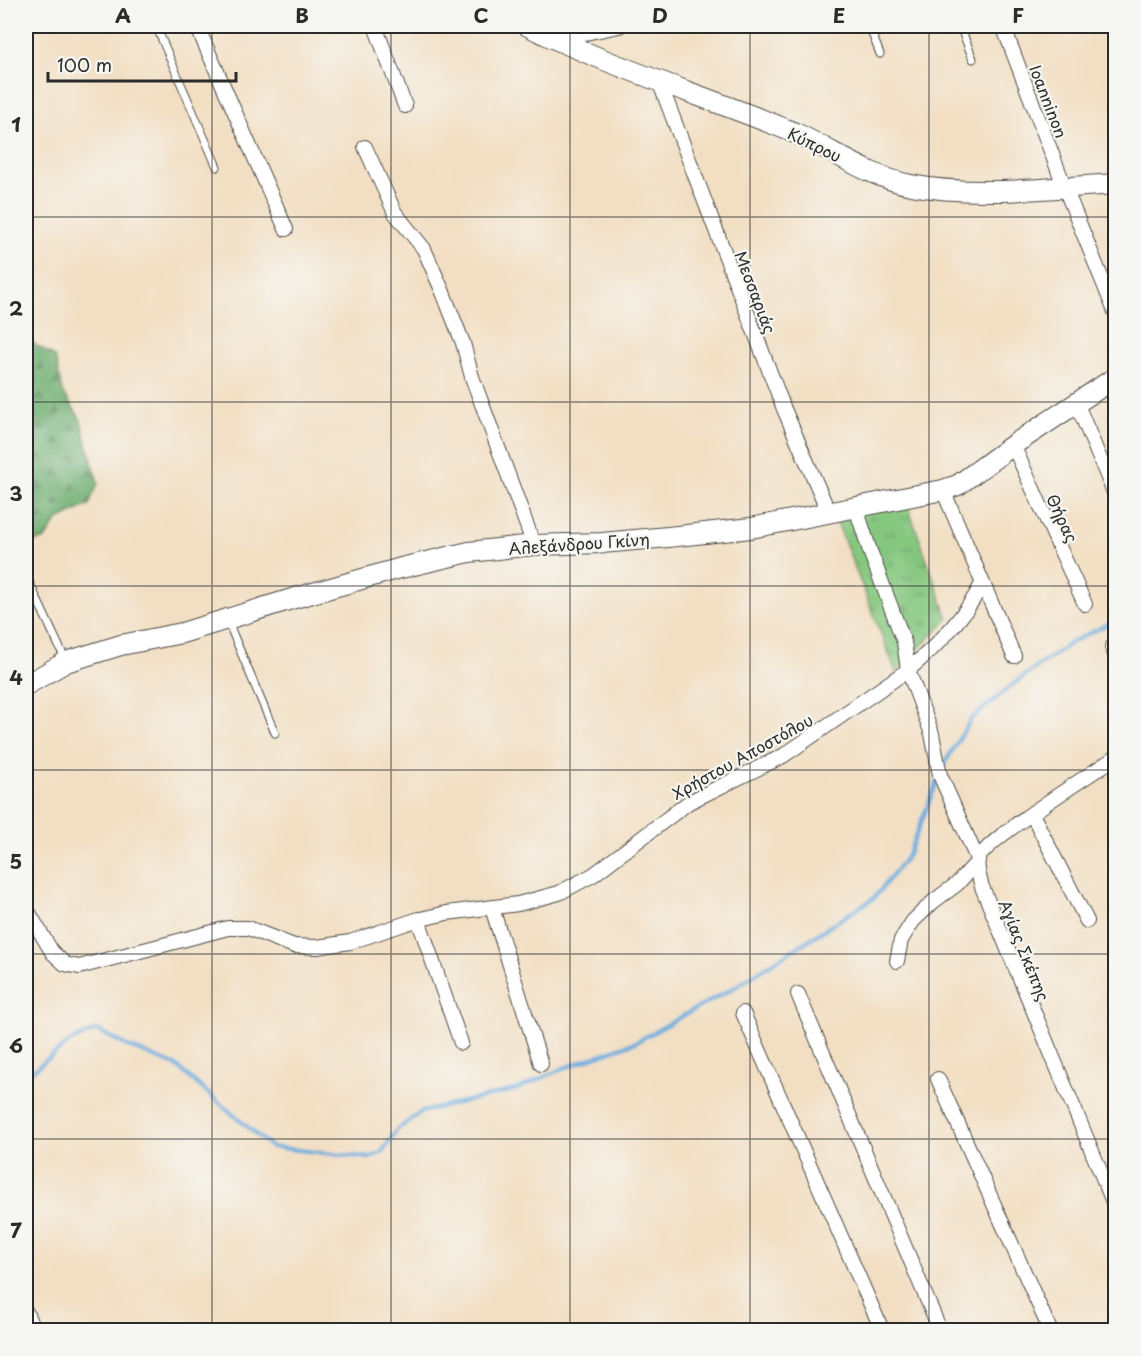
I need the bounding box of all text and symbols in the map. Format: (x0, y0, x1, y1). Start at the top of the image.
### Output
text: A (115, 0, 131, 30)
text: B (295, 0, 309, 30)
text: C (473, 0, 489, 30)
text: D (652, 0, 668, 30)
text: E (833, 0, 845, 30)
text: F (1012, 0, 1024, 30)
scale bar (48, 45, 236, 83)
text: 100 m (57, 51, 112, 78)
street label: Ioanninon (1024, 61, 1074, 141)
text: 1 (11, 109, 21, 139)
street label: Κύπρου (784, 121, 846, 167)
street label: Μεσσαριάς (729, 247, 783, 337)
text: 2 (9, 293, 23, 323)
text: 3 (9, 478, 23, 508)
street label: Θήρας (1041, 490, 1085, 546)
street label: Αλεξάνδρου Γκίνη (508, 526, 650, 560)
text: 4 (9, 662, 23, 692)
street label: Χρήστου Αποστόλου (667, 707, 817, 805)
text: 5 (10, 846, 22, 876)
street label: Αγίας Σκέπης (994, 896, 1056, 1004)
text: 6 (9, 1030, 23, 1060)
text: 7 (10, 1215, 22, 1245)

